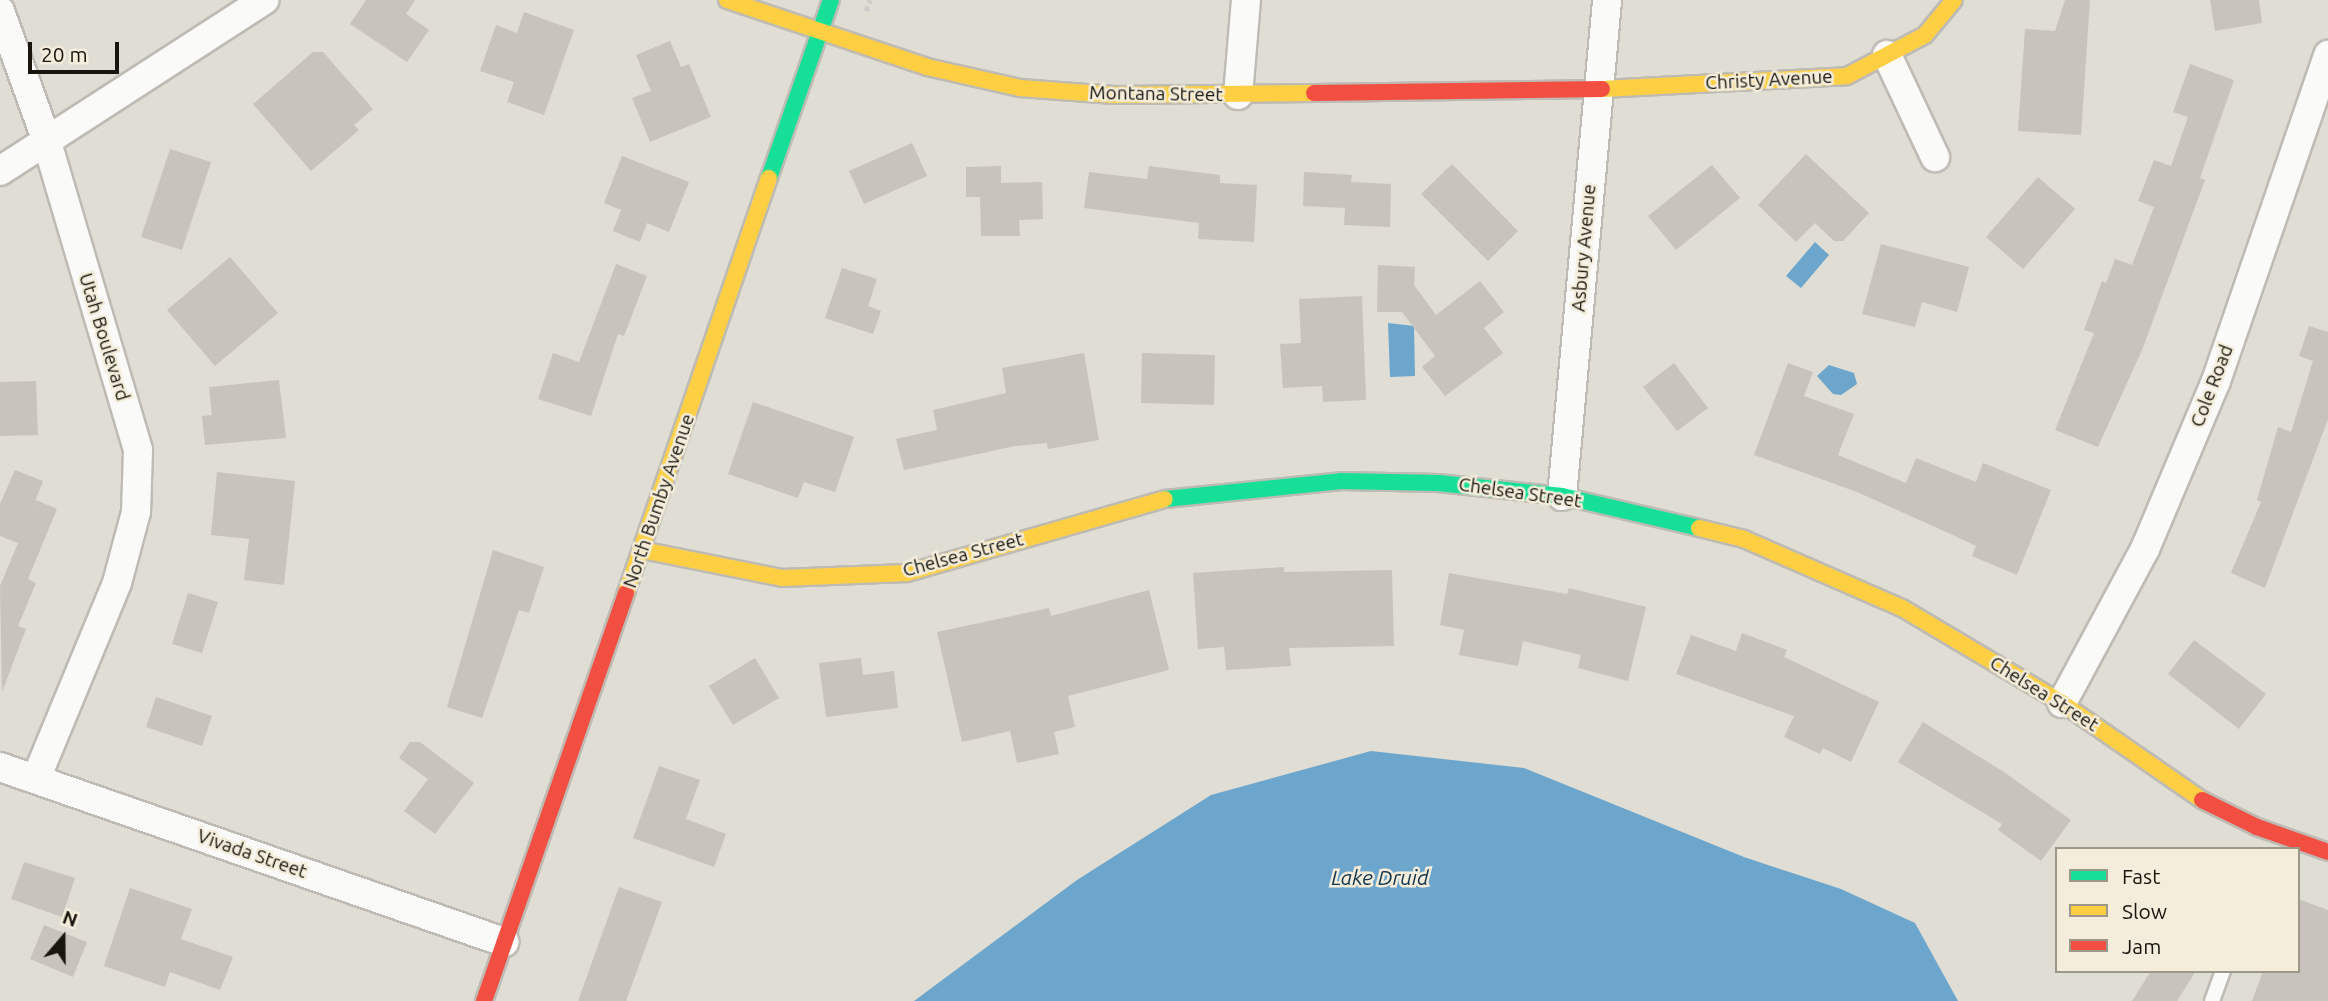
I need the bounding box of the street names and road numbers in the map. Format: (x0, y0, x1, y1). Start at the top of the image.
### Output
street label: Christy Avenue (1705, 65, 1833, 95)
street label: Montana Street (1089, 81, 1223, 107)
street label: Asbury Avenue (1567, 183, 1601, 313)
street label: Utah Boulevard (74, 270, 134, 404)
street label: Cole Road (2186, 342, 2238, 430)
street label: North Bumby Avenue (619, 411, 699, 591)
street label: Chelsea Street (1457, 473, 1583, 513)
street label: Chelsea Street (900, 528, 1026, 582)
street label: Chelsea Street (1985, 652, 2103, 736)
street label: Vivada Street (194, 825, 310, 883)

